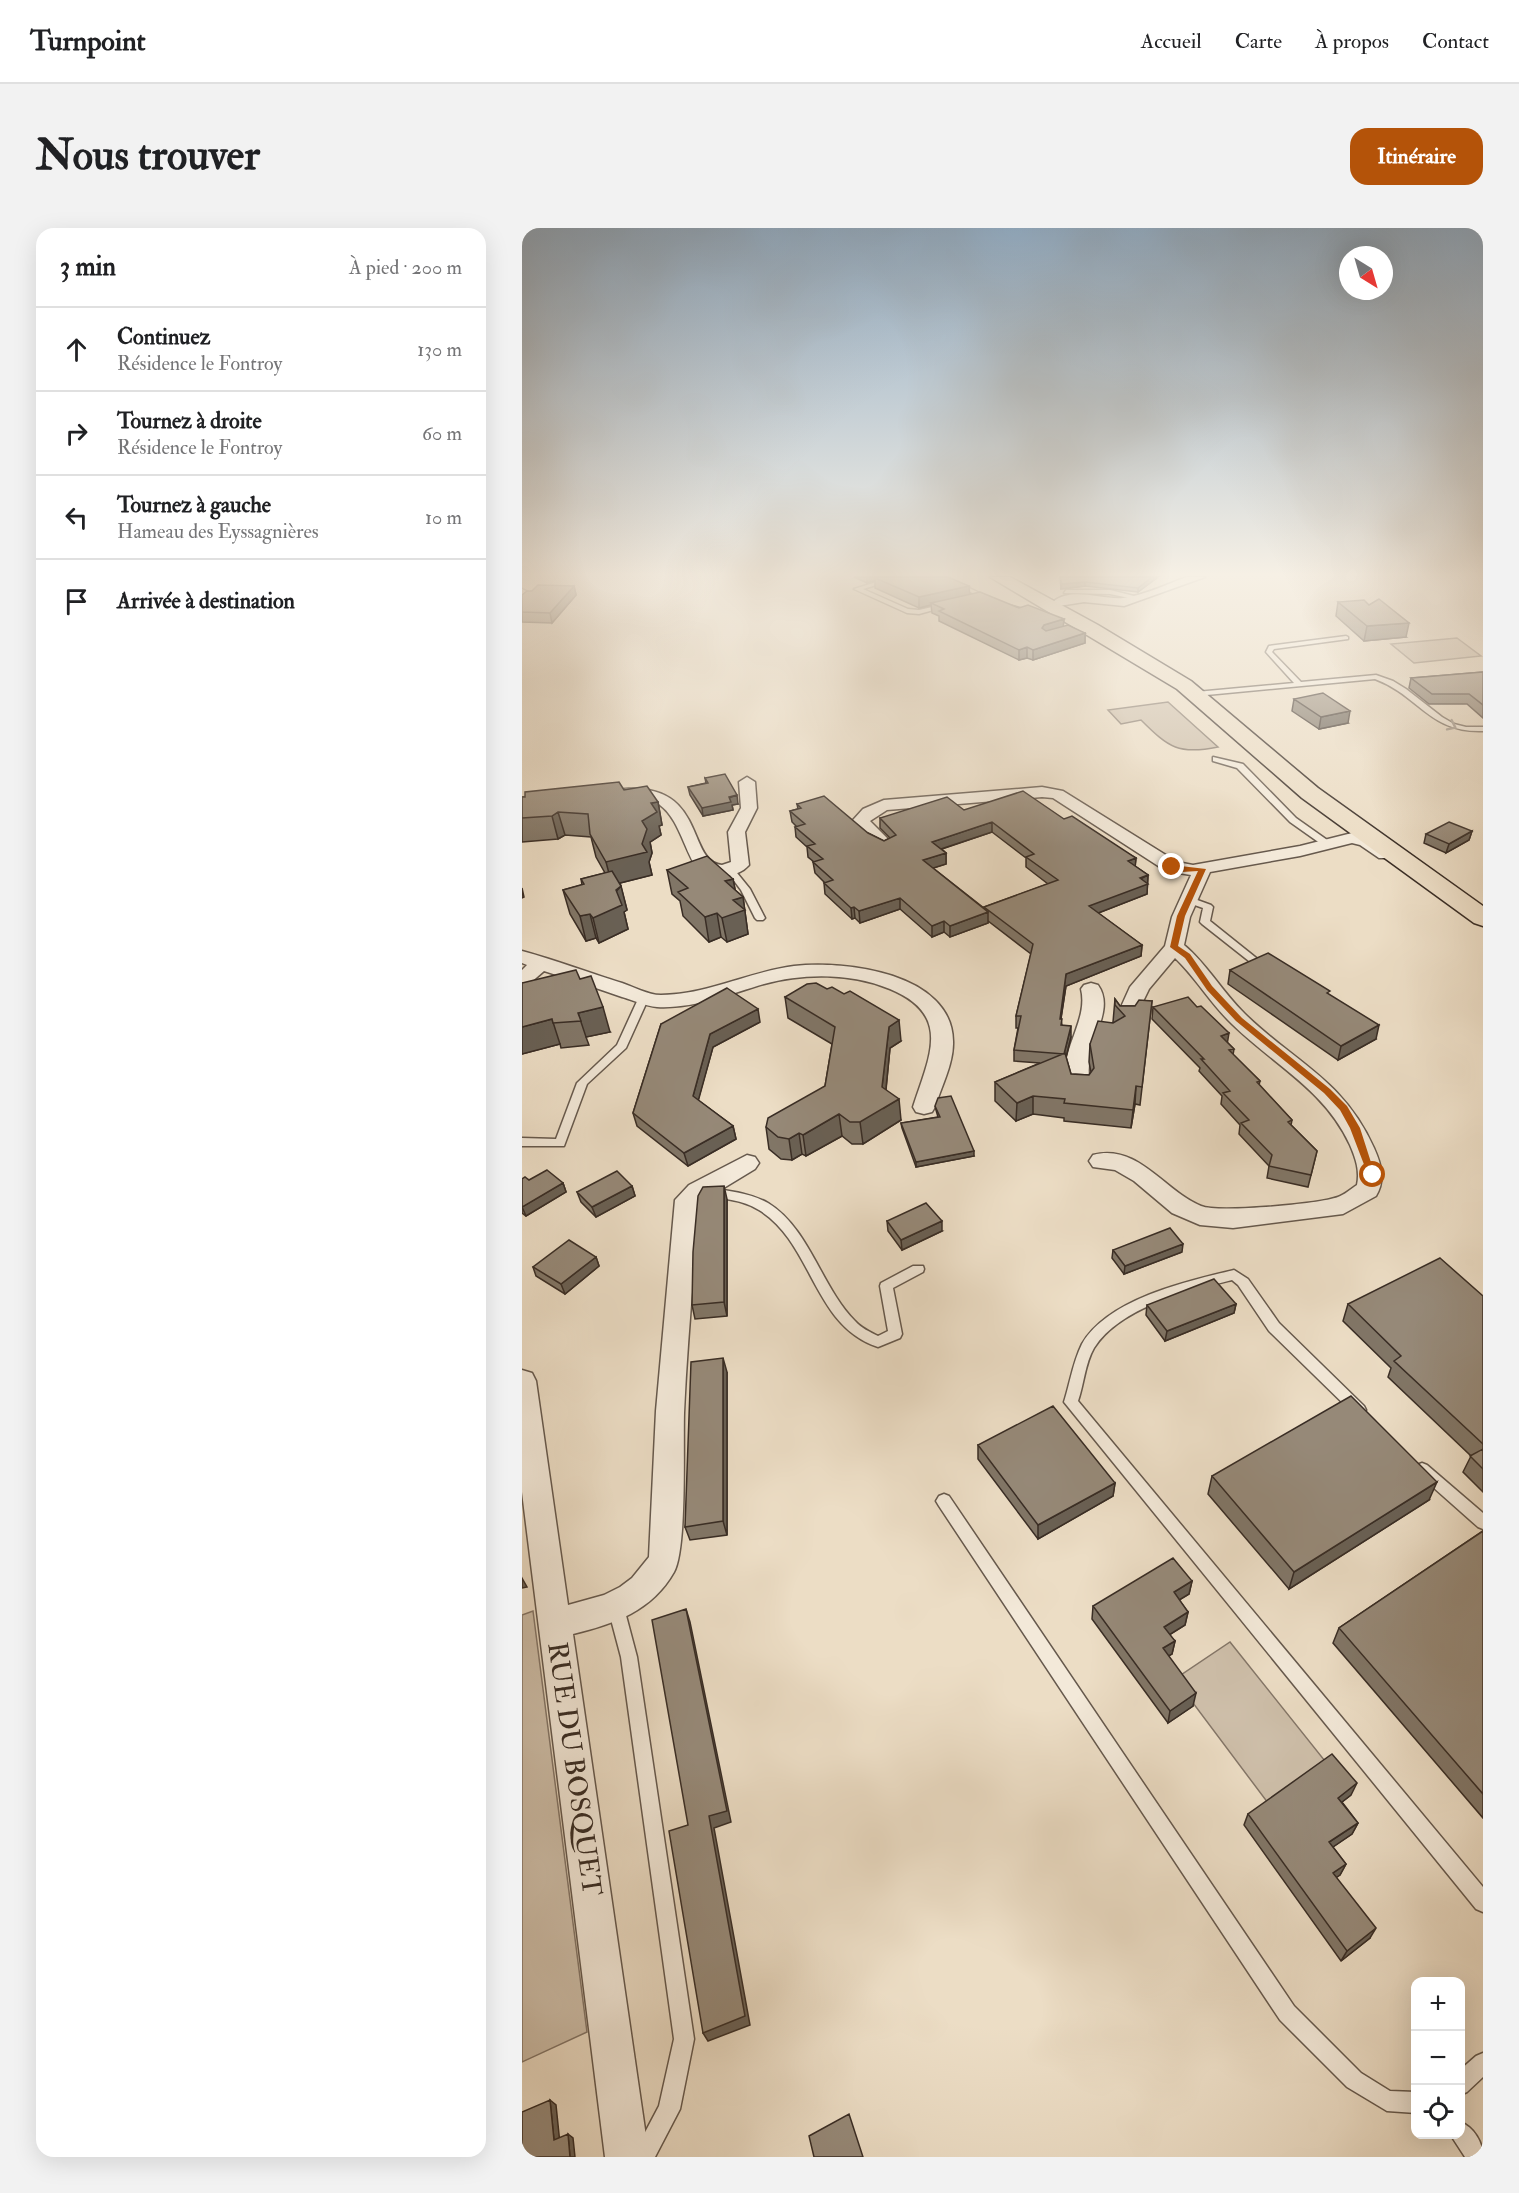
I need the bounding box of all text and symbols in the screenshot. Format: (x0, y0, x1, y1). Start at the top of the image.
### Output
text: Turnpoint (30, 24, 146, 59)
text: Accueil (1141, 28, 1202, 55)
text: Carte (1235, 28, 1282, 55)
text: À propos (1315, 28, 1389, 55)
text: Contact (1422, 28, 1489, 55)
button: Itinéraire (1350, 128, 1483, 185)
text: Nous trouver (36, 130, 260, 182)
north arrow (1339, 246, 1393, 300)
text: 3 min (60, 251, 116, 283)
text: À pied · 200 m (349, 255, 462, 280)
text: Continuez (117, 323, 210, 351)
icon: ahead (60, 333, 93, 366)
text: 130 m (417, 337, 462, 362)
text: Résidence le Fontroy (117, 351, 282, 376)
text: Tournez à droite (117, 407, 262, 435)
icon: right (60, 417, 93, 450)
text: 60 m (422, 421, 462, 446)
text: Résidence le Fontroy (117, 435, 282, 460)
text: Tournez à gauche (117, 491, 271, 519)
icon: left (60, 501, 93, 534)
text: 10 m (425, 505, 462, 530)
text: Hameau des Eyssagnières (117, 519, 319, 544)
icon: arrive (60, 585, 93, 618)
text: Arrivée à destination (117, 587, 295, 615)
one-way arrow (1445, 718, 1456, 730)
route end (1158, 853, 1184, 879)
route start (1359, 1161, 1385, 1187)
street label: RUE DU BOSQUET (540, 1640, 609, 1898)
map controls (1411, 1977, 1465, 2139)
button: + (1411, 1977, 1465, 2031)
button: − (1411, 2031, 1465, 2085)
button: locate (1411, 2085, 1465, 2139)

